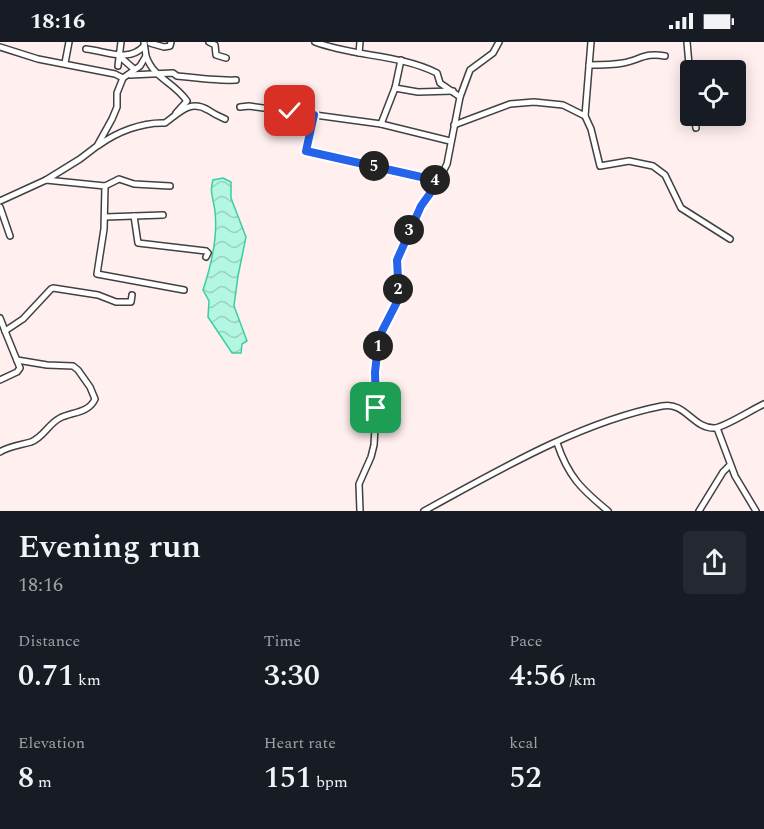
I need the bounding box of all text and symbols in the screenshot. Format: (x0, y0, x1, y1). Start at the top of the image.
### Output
text: 18:16 (30, 5, 85, 38)
map controls (680, 60, 746, 126)
button: locate (680, 60, 746, 126)
pin (264, 85, 315, 136)
icon: check (273, 94, 306, 127)
pin: 5 (359, 151, 389, 181)
text: 5 (370, 154, 378, 178)
pin: 4 (420, 165, 450, 195)
text: 4 (431, 168, 439, 192)
pin: 3 (394, 215, 424, 245)
text: 3 (405, 218, 413, 242)
pin: 2 (383, 274, 413, 304)
text: 2 (394, 277, 402, 301)
pin: 1 (363, 331, 393, 361)
text: 1 (374, 334, 382, 358)
pin (350, 382, 401, 433)
icon: arrive (359, 391, 392, 424)
text: Evening run (18, 522, 201, 572)
button: share (683, 531, 746, 594)
text: 18:16 (18, 570, 63, 600)
text: Distance (18, 629, 80, 653)
text: Time (264, 629, 301, 653)
text: Pace (509, 629, 542, 653)
text: 0.71 (18, 653, 74, 699)
text: 3:30 (264, 653, 320, 699)
text: 4:56 (509, 653, 565, 699)
text: km (74, 668, 101, 692)
text: /km (565, 668, 596, 692)
text: Elevation (18, 731, 85, 755)
text: Heart rate (264, 731, 336, 755)
text: kcal (509, 731, 538, 755)
text: 8 (18, 755, 34, 801)
text: 151 (264, 755, 312, 801)
text: 52 (509, 755, 542, 801)
text: m (34, 770, 52, 794)
text: bpm (312, 770, 348, 794)

